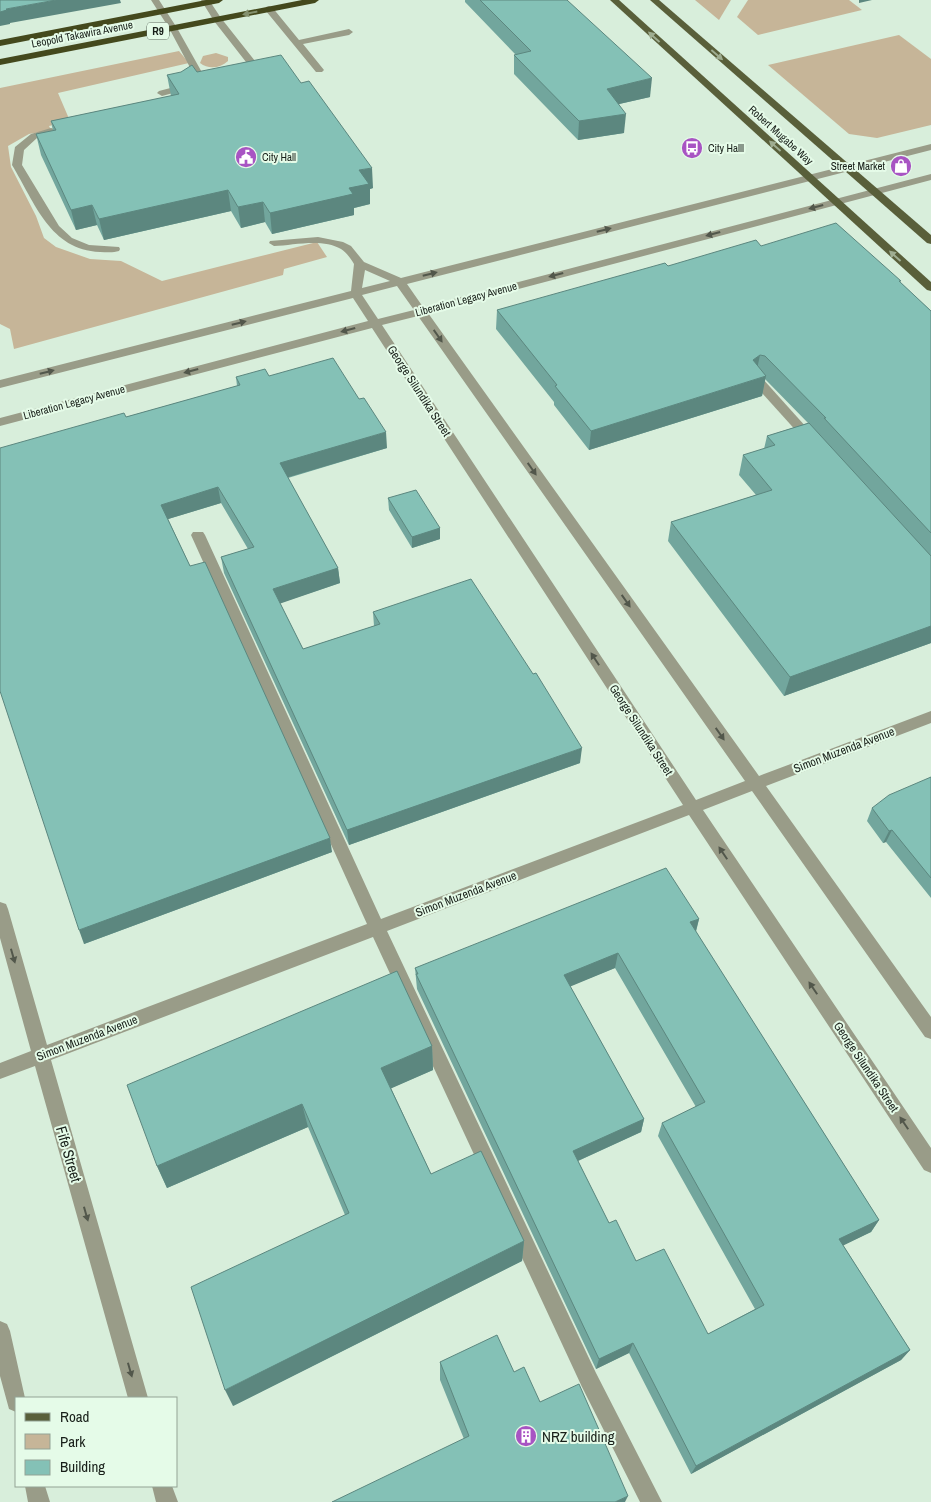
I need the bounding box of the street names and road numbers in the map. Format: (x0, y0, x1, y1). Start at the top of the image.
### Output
street label: Leopold Takawira Avenue (30, 17, 134, 51)
road number: R9 (147, 22, 169, 40)
street label: Robert Mugabe Way (746, 102, 817, 168)
street label: Liberation Legacy Avenue (414, 279, 518, 319)
street label: George Silundika Street (384, 342, 455, 440)
street label: Liberation Legacy Avenue (22, 382, 126, 422)
street label: George Silundika Street (606, 681, 677, 779)
street label: Simon Muzenda Avenue (791, 723, 897, 777)
street label: Simon Muzenda Avenue (413, 867, 519, 921)
street label: Simon Muzenda Avenue (34, 1011, 140, 1065)
street label: George Silundika Street (830, 1019, 902, 1115)
street label: Fife Street (51, 1123, 87, 1185)

